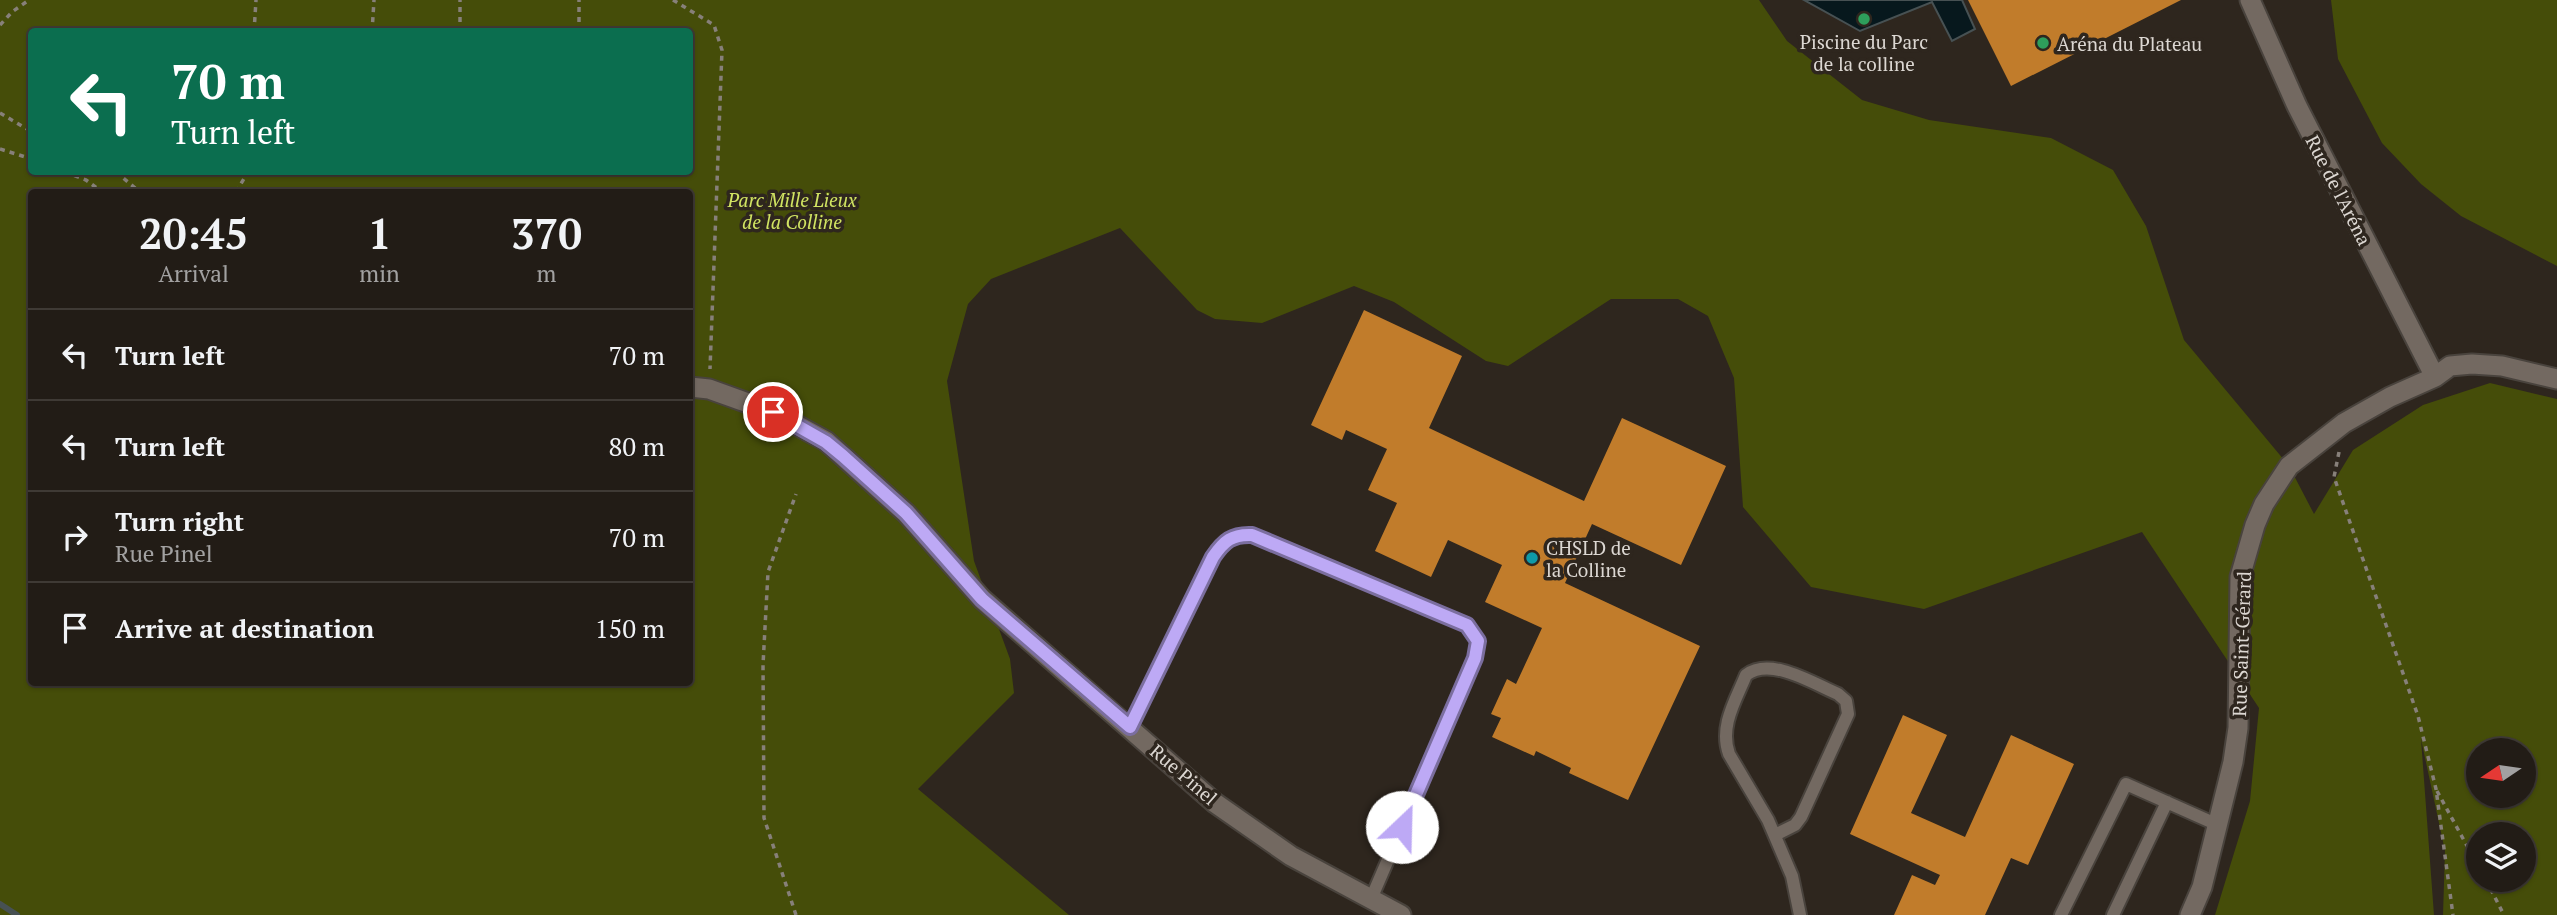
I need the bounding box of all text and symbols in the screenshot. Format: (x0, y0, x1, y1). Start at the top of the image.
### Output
marker: Piscine du Parc de la colline (1856, 11, 1872, 27)
place label: Piscine du Parc de la colline (1800, 29, 1928, 76)
place label: Aréna du Plateau (2057, 31, 2202, 56)
marker: Aréna du Plateau (2035, 35, 2051, 51)
text: 70 m (171, 48, 285, 113)
icon: left (56, 56, 147, 147)
text: Turn left (171, 111, 295, 153)
street label: Rue de l'Aréna (2301, 131, 2378, 250)
park label: Parc Mille Lieux de la Colline (726, 187, 857, 234)
text: 20:45 (139, 205, 248, 261)
text: 1 (368, 205, 391, 261)
text: 370 (511, 205, 582, 261)
text: Arrival (158, 258, 229, 289)
text: min (359, 258, 400, 289)
text: m (536, 258, 556, 289)
icon: left (56, 336, 94, 374)
text: Turn left (115, 338, 225, 372)
text: 70 m (609, 338, 665, 372)
pin (743, 382, 803, 442)
icon: arrive (754, 393, 792, 431)
icon: left (56, 427, 94, 465)
text: Turn left (115, 429, 225, 463)
text: 80 m (609, 429, 665, 463)
text: Turn right (115, 504, 244, 538)
icon: right (56, 518, 94, 556)
text: 70 m (609, 520, 665, 554)
place label: CHSLD de la Colline (1546, 535, 1631, 582)
text: Rue Pinel (115, 538, 213, 569)
marker: CHSLD de la Colline (1524, 550, 1540, 566)
street label: Rue Saint-Gérard (2226, 570, 2256, 717)
icon: arrive (56, 609, 94, 647)
text: Arrive at destination (115, 611, 374, 645)
text: 150 m (595, 611, 665, 645)
street label: Rue Pinel (1145, 738, 1223, 810)
north arrow (2466, 738, 2536, 808)
map controls (2466, 738, 2536, 892)
position arrow (1365, 790, 1439, 864)
button: layers (2466, 822, 2536, 892)

